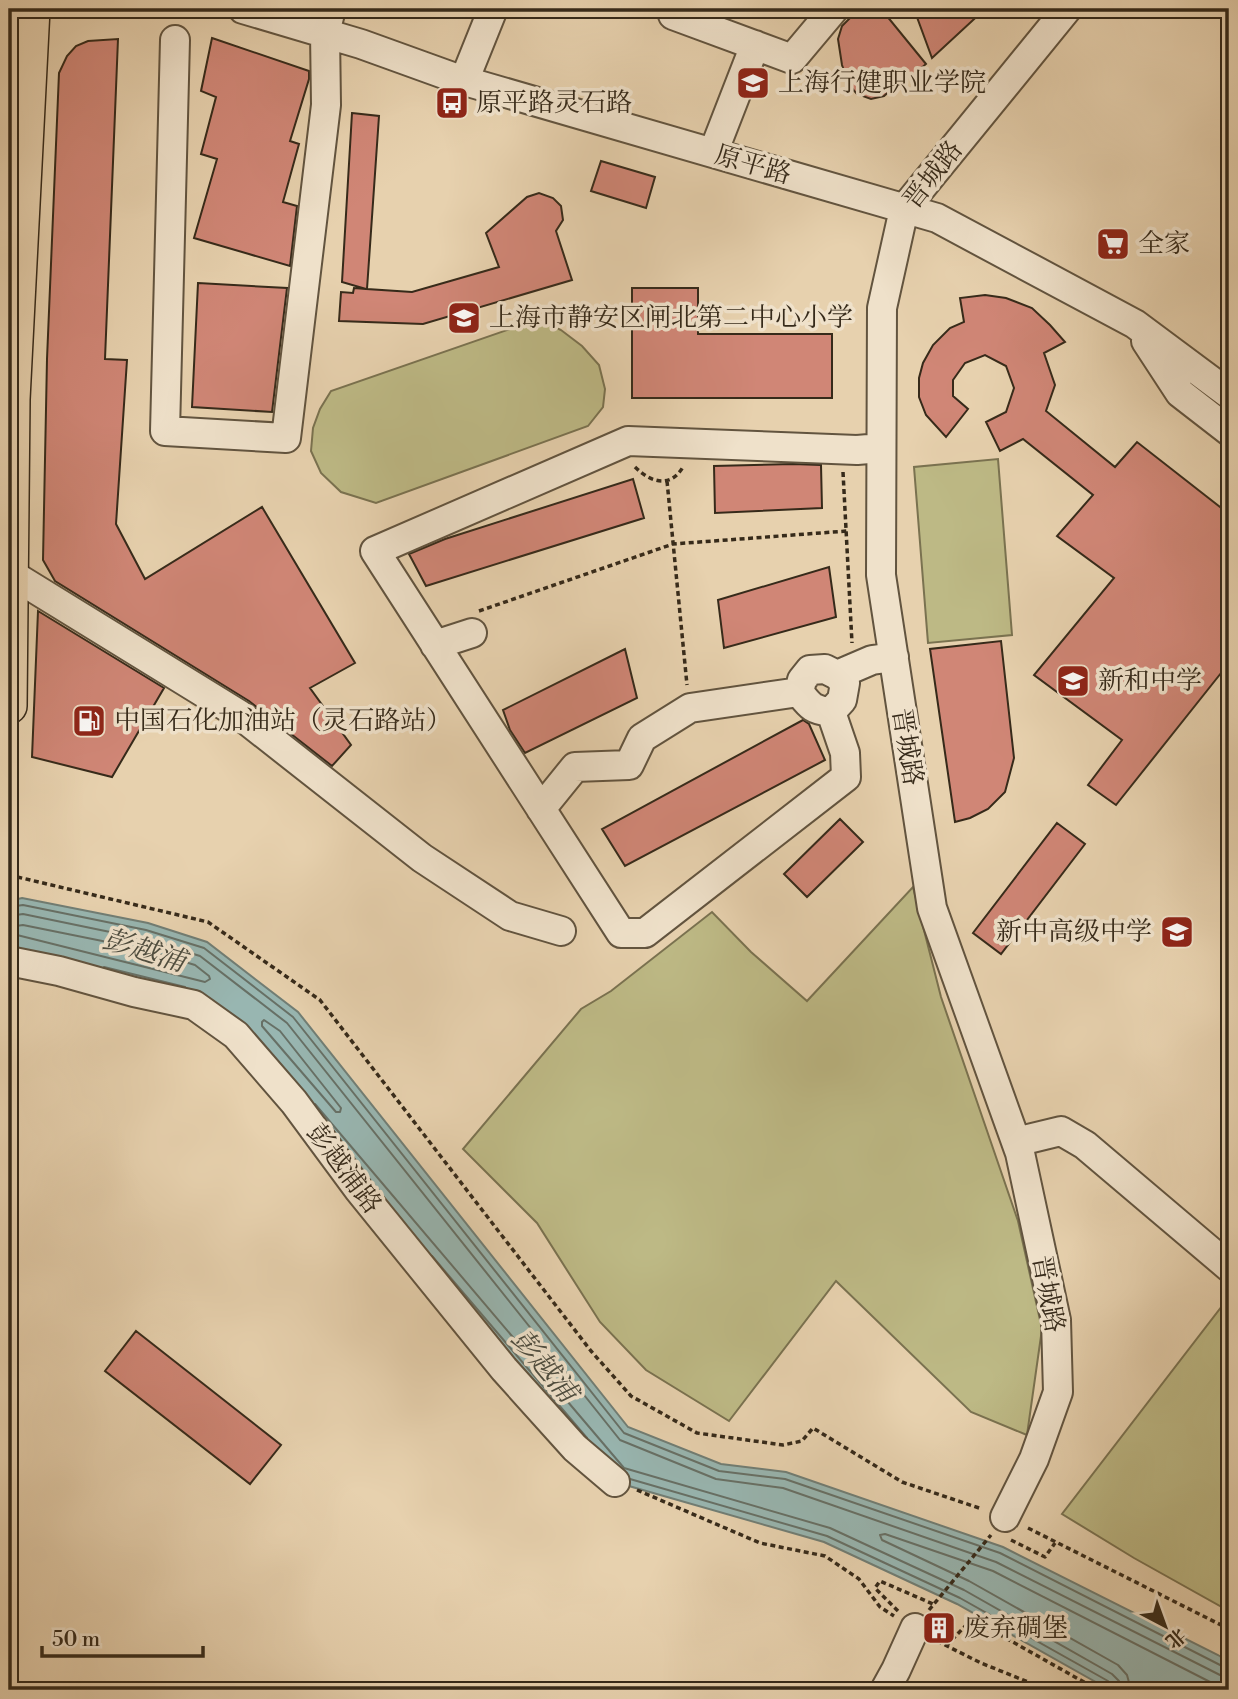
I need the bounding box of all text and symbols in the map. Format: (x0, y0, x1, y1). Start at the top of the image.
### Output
school or university icon: 上海行健职业学院 (734, 64, 772, 102)
place label: 上海行健职业学院 (778, 67, 986, 99)
bus stop icon: 原平路灵石路 (433, 84, 471, 122)
place label: 原平路灵石路 (476, 87, 632, 119)
street label: 晋城路 (896, 134, 970, 216)
street label: 原平路 (711, 139, 795, 191)
supermarket icon: 全家 (1094, 225, 1132, 263)
place label: 全家 (1138, 228, 1190, 260)
school or university icon: 上海市静安区闸北第二中心小学 (445, 299, 483, 337)
place label: 上海市静安区闸北第二中心小学 (489, 302, 853, 334)
school or university icon: 新和中学 (1054, 662, 1092, 700)
place label: 新和中学 (1098, 665, 1202, 697)
fuel station icon: 中国石化加油站（灵石路站） (70, 702, 108, 740)
place label: 中国石化加油站（灵石路站） (114, 705, 452, 737)
street label: 晋城路 (885, 706, 929, 788)
school or university icon: 新中高级中学 (1158, 913, 1196, 951)
place label: 新中高级中学 (996, 916, 1152, 948)
water label: 彭越浦 (99, 922, 193, 981)
street label: 彭越浦路 (300, 1118, 388, 1220)
street label: 晋城路 (1025, 1253, 1071, 1335)
water label: 彭越浦 (504, 1323, 587, 1412)
north arrow (1130, 1590, 1200, 1660)
building icon: 废弃碉堡 (920, 1609, 958, 1647)
place label: 废弃碉堡 (964, 1612, 1068, 1644)
scale bar (42, 1615, 203, 1659)
text: 北 (1160, 1623, 1191, 1653)
text: 50 m (52, 1627, 100, 1653)

